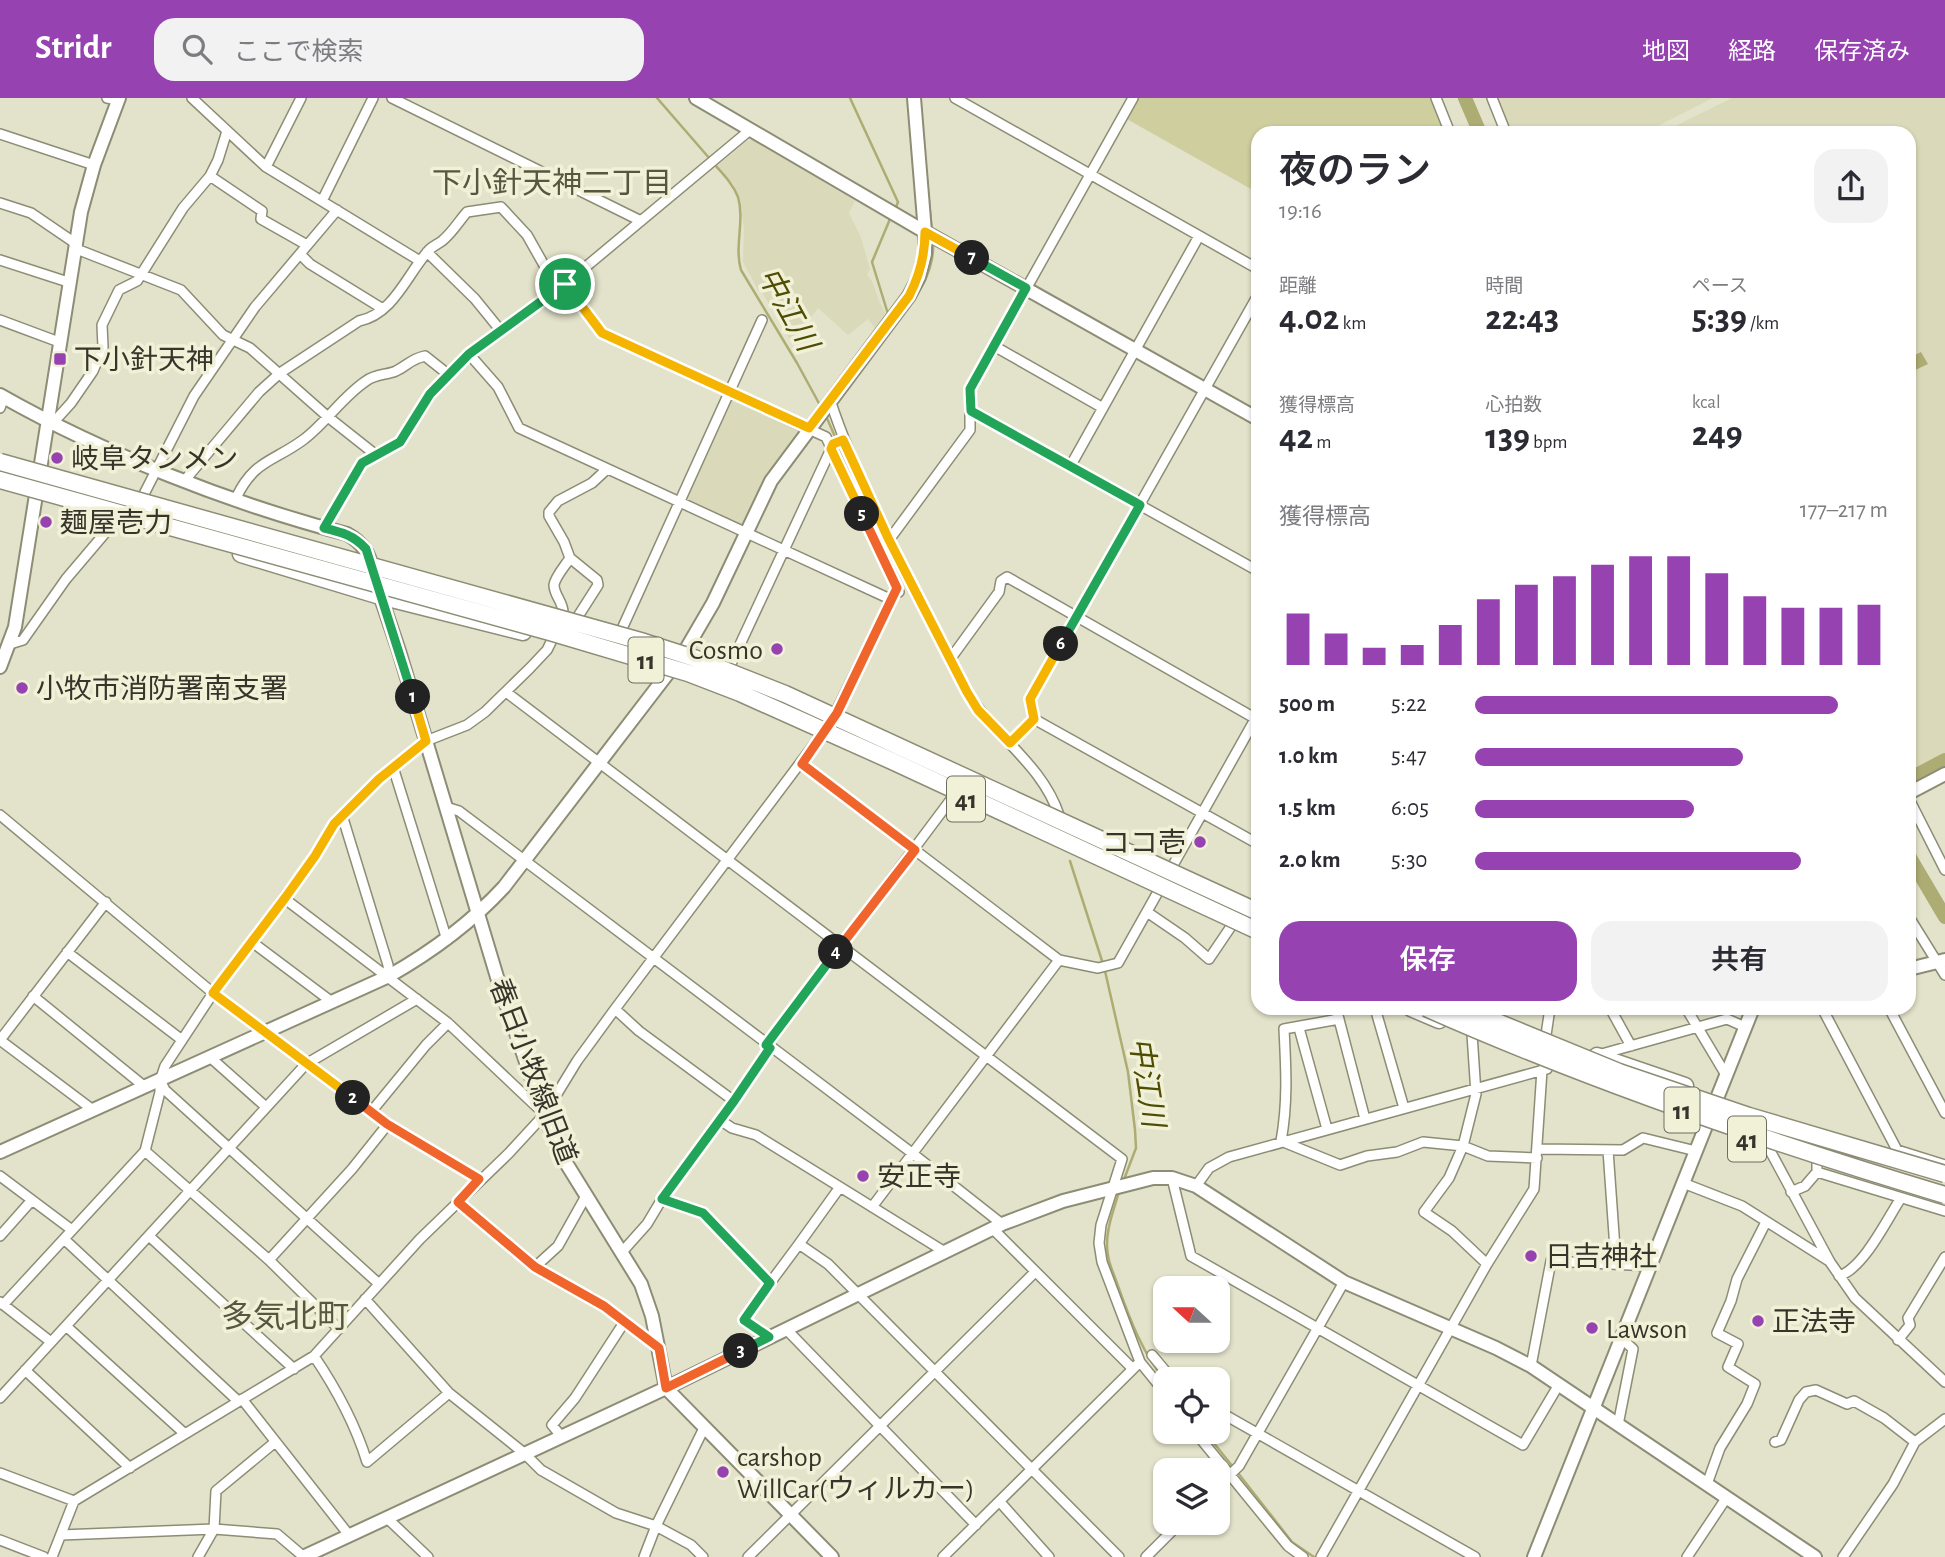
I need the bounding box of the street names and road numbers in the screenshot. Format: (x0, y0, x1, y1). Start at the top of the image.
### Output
road number: 11 (628, 638, 664, 682)
road number: 41 (947, 776, 985, 821)
street label: 春日小牧線旧道 (484, 974, 582, 1168)
road number: 11 (1664, 1088, 1700, 1133)
road number: 41 (1728, 1116, 1766, 1162)

